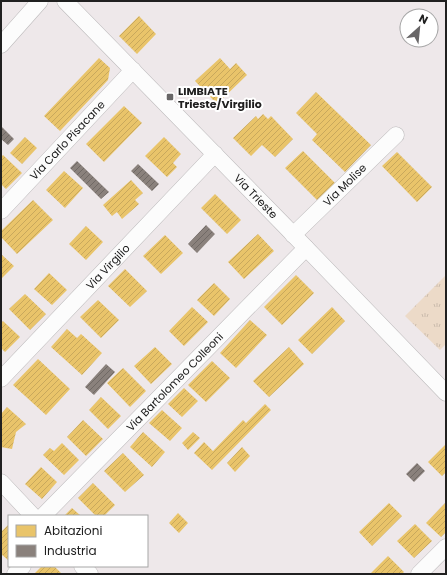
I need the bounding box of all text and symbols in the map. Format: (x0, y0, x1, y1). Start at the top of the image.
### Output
north arrow (399, 8, 439, 48)
text: N (416, 10, 431, 28)
place label: LIMBIATE Trieste/Virgilio (178, 83, 262, 112)
marker: LIMBIATE Trieste/Virgilio (165, 92, 175, 102)
street label: Via Carlo Pisacane (26, 97, 109, 183)
street label: Via Molise (319, 160, 370, 210)
street label: Via Trieste (230, 170, 282, 222)
street label: Via Virgilio (82, 240, 133, 293)
street label: Via Bartolomeo Colleoni (123, 329, 227, 435)
legend (8, 515, 148, 567)
text: Abitazioni (44, 522, 102, 539)
text: Industria (44, 542, 97, 559)

